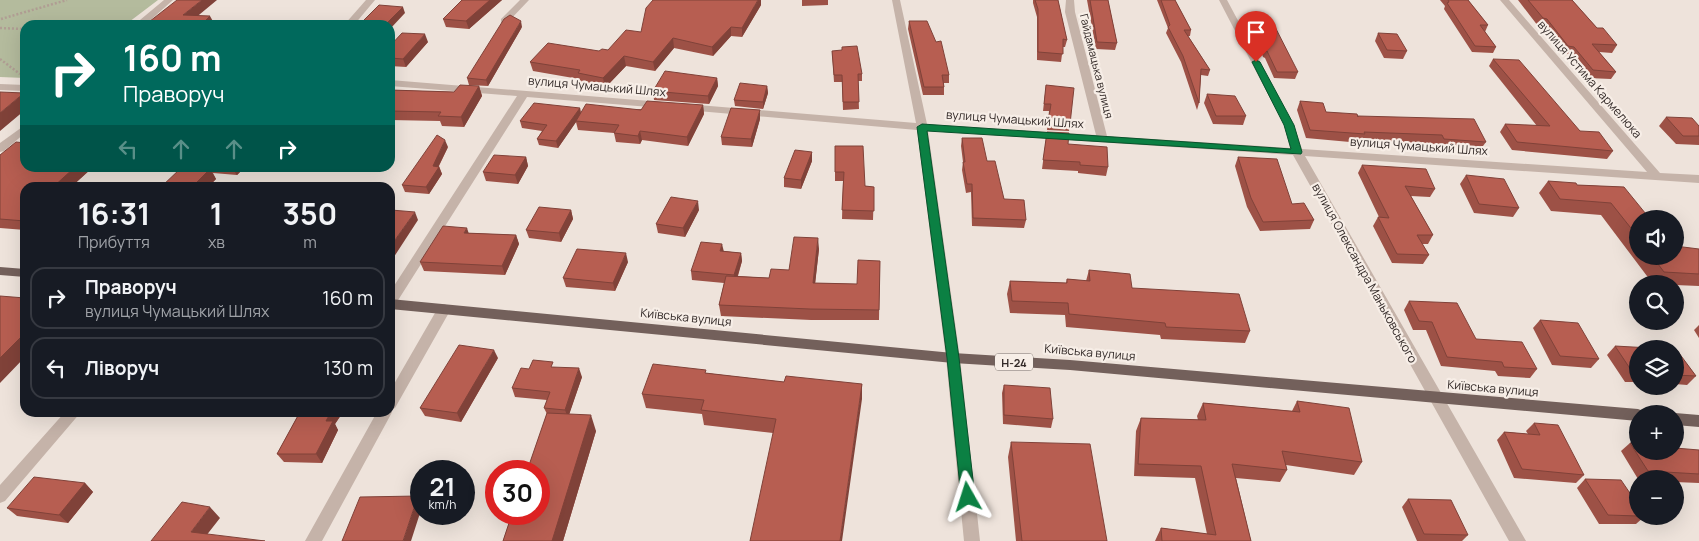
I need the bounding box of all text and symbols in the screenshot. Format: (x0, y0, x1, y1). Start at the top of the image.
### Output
pin (1235, 11, 1277, 62)
street label: Гайдамацька вулиця (1077, 12, 1117, 120)
street label: вулиця Устима Кармелюка (1534, 16, 1646, 142)
icon: arrive (1242, 18, 1270, 46)
text: 160 m (123, 34, 222, 82)
icon: right (40, 40, 105, 105)
street label: вулиця Чумацький Шлях (527, 72, 667, 101)
text: Праворуч (123, 79, 224, 109)
street label: вулиця Чумацький Шлях (945, 106, 1085, 132)
street label: вулиця Чумацький Шлях (1349, 133, 1489, 159)
icon: left (114, 135, 142, 163)
icon: ahead (167, 135, 195, 163)
icon: ahead (220, 135, 248, 163)
icon: right (273, 135, 301, 163)
street label: вулиця Олександра Маньковського (1308, 180, 1422, 366)
text: 16:31 (78, 193, 150, 234)
text: 1 (210, 193, 223, 234)
text: 350 (283, 193, 337, 234)
map controls (1629, 210, 1684, 525)
button: sound (1629, 210, 1684, 265)
text: Прибуття (78, 231, 150, 253)
text: хв (208, 231, 225, 253)
text: m (303, 231, 317, 253)
text: Праворуч (85, 274, 177, 300)
button: search (1629, 275, 1684, 330)
icon: right (42, 284, 70, 312)
text: 160 m (322, 285, 373, 311)
text: вулиця Чумацький Шлях (85, 300, 269, 322)
street label: Київська вулиця (640, 304, 732, 330)
street label: Київська вулиця (1044, 340, 1136, 364)
button: layers (1629, 340, 1684, 395)
icon: left (42, 354, 70, 382)
road number: Н-24 (995, 354, 1033, 371)
text: Ліворуч (85, 355, 159, 381)
text: 130 m (324, 355, 373, 381)
street label: Київська вулиця (1447, 376, 1539, 400)
button: + (1629, 405, 1684, 460)
speed limit sign: 30 (485, 460, 550, 525)
text: 21 (430, 469, 455, 504)
position arrow (941, 470, 993, 522)
button: − (1629, 470, 1684, 525)
text: km/h (429, 496, 456, 513)

